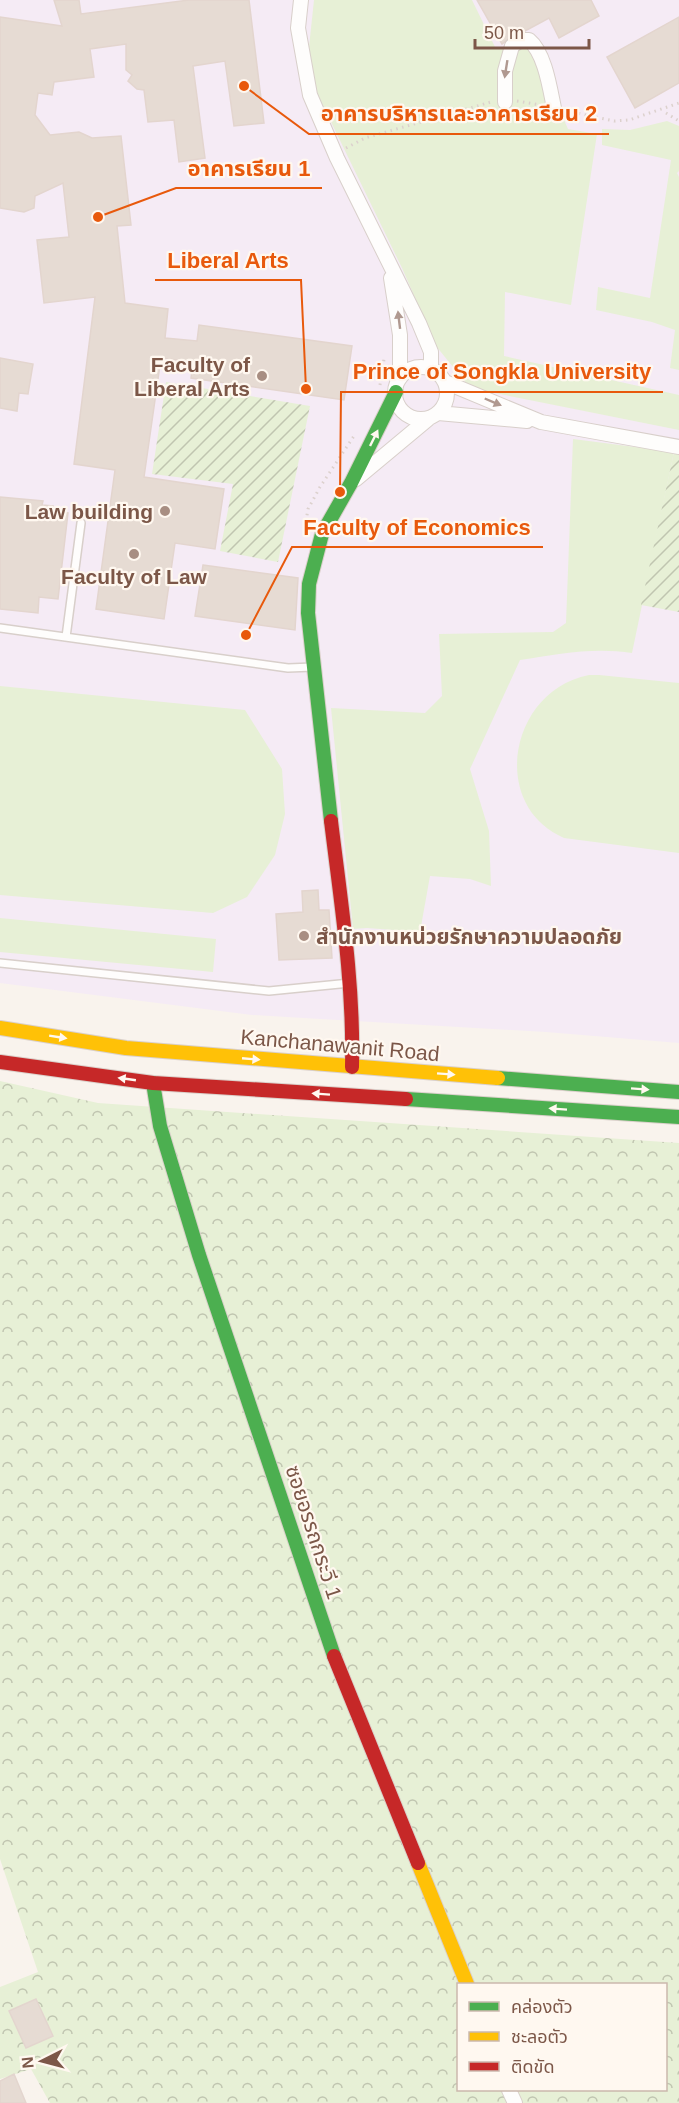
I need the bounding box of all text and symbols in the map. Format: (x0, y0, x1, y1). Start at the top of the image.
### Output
scale bar (475, 12, 589, 50)
text: 50 m (484, 23, 524, 43)
one-way arrow (502, 60, 511, 79)
callout: อาคารบริหารเเละอาคารเรียน 2 (309, 94, 609, 134)
text: อาคารบริหารเเละอาคารเรียน 2 (321, 101, 597, 126)
callout: อาคารเรียน 1 (176, 148, 322, 188)
text: อาคารเรียน 1 (188, 156, 310, 181)
callout: Liberal Arts (155, 240, 301, 280)
text: Liberal Arts (167, 248, 289, 273)
one-way arrow (394, 311, 403, 330)
callout: Prince of Songkla University (341, 352, 663, 392)
place label: Faculty of Liberal Arts (134, 353, 251, 400)
text: Prince of Songkla University (353, 359, 652, 384)
marker: Faculty of Liberal Arts (255, 369, 269, 383)
one-way arrow (484, 397, 502, 407)
one-way arrow (368, 429, 378, 447)
place label: Law building (25, 500, 153, 523)
marker: Law building (158, 504, 172, 518)
callout: Faculty of Economics (292, 507, 543, 547)
text: Faculty of Economics (303, 515, 531, 540)
marker: Faculty of Law (127, 547, 141, 561)
place label: Faculty of Law (61, 565, 208, 588)
place label: สำนักงานหน่วยรักษาความปลอดภัย (316, 925, 622, 948)
marker: สำนักงานหน่วยรักษาความปลอดภัย (297, 929, 311, 943)
street label: Kanchanawanit Road (240, 1025, 440, 1065)
one-way arrow (48, 1033, 67, 1042)
one-way arrow (242, 1054, 261, 1064)
one-way arrow (436, 1069, 455, 1079)
one-way arrow (117, 1074, 136, 1084)
one-way arrow (631, 1084, 650, 1094)
one-way arrow (312, 1089, 331, 1098)
one-way arrow (548, 1105, 567, 1114)
street label: ซอยอรรถกระวี 1 (282, 1462, 346, 1602)
legend (457, 1983, 667, 2091)
text: คล่องตัว (511, 1997, 573, 2017)
text: ชะลอตัว (511, 2027, 568, 2047)
north arrow (12, 2031, 72, 2091)
text: N (19, 2056, 37, 2069)
text: ติดขัด (511, 2057, 554, 2077)

